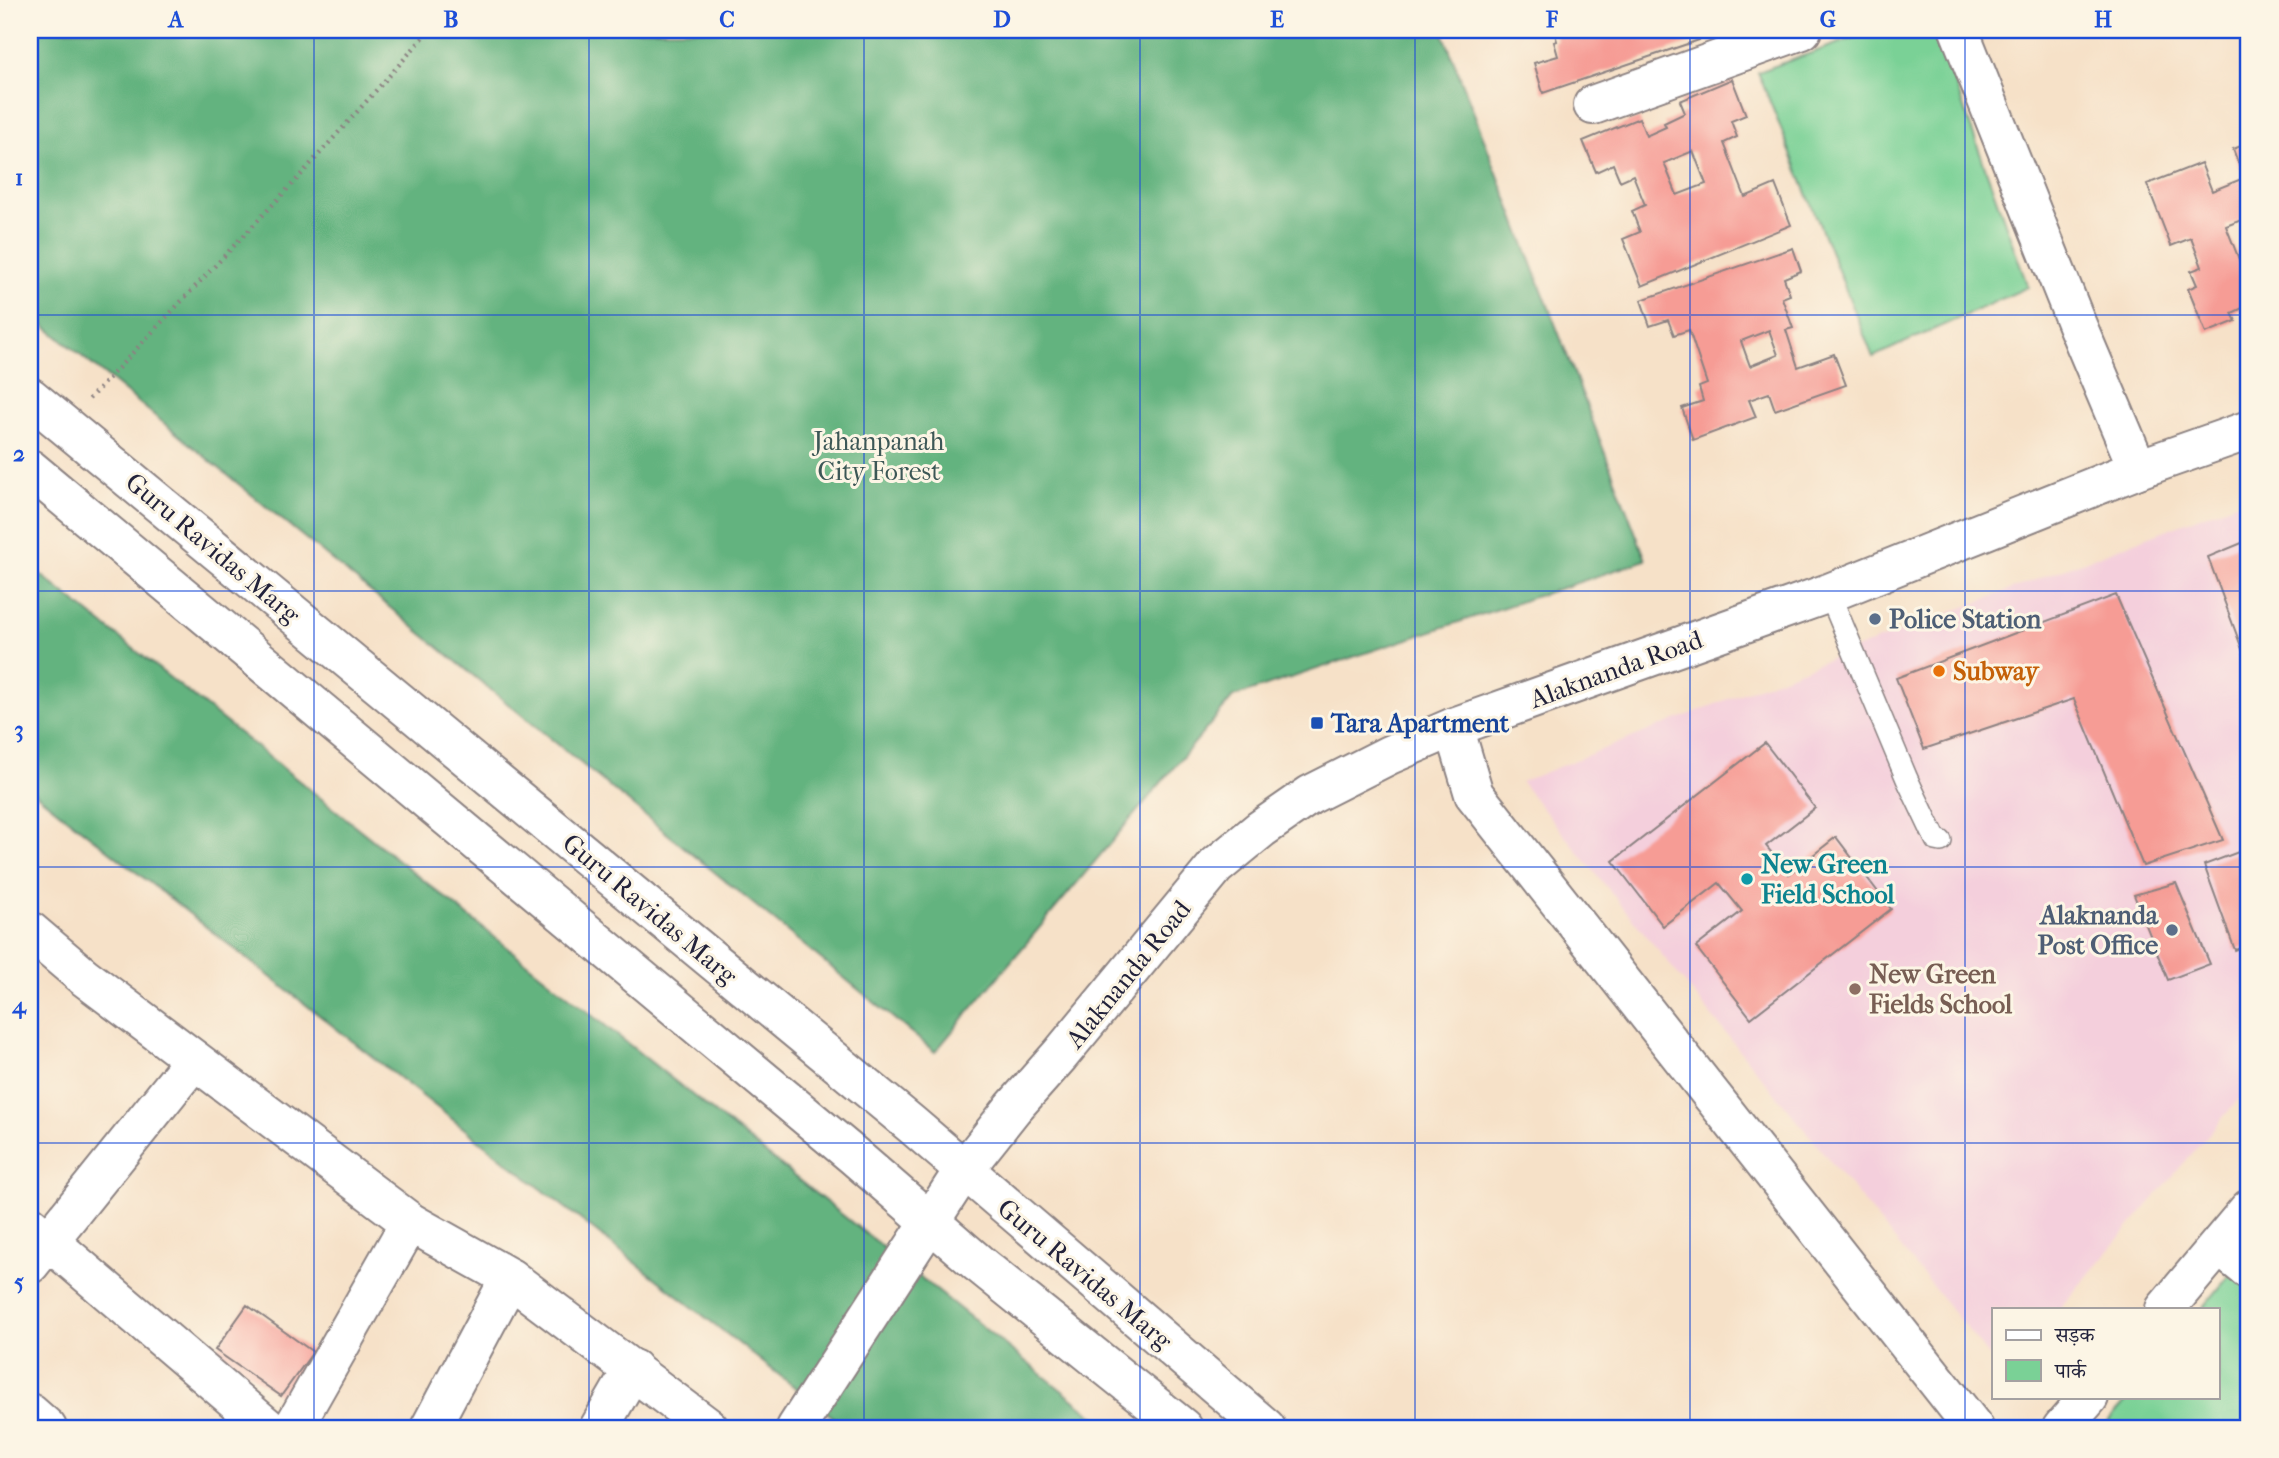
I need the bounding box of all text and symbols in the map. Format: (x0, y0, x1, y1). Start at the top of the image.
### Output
text: A (167, 6, 185, 33)
text: B (444, 6, 459, 33)
text: C (719, 6, 735, 33)
text: D (993, 6, 1011, 33)
text: E (1270, 6, 1284, 33)
text: F (1545, 6, 1559, 33)
text: G (1820, 6, 1836, 33)
text: H (2094, 6, 2112, 33)
text: 1 (15, 164, 23, 191)
park label: Jahanpanah City Forest (812, 426, 945, 487)
text: 2 (13, 440, 25, 467)
street label: Guru Ravidas Marg (119, 466, 307, 631)
place label: Police Station (1889, 604, 2042, 635)
marker: Police Station (1867, 611, 1883, 627)
street label: Alaknanda Road (1525, 624, 1707, 715)
place label: Subway (1953, 656, 2041, 687)
marker: Subway (1931, 663, 1947, 679)
place label: Tara Apartment (1330, 708, 1510, 739)
marker: Tara Apartment (1309, 715, 1325, 731)
text: 3 (14, 716, 24, 743)
street label: Guru Ravidas Marg (556, 827, 744, 992)
place label: New Green Field School (1760, 849, 1895, 910)
marker: New Green Field School (1739, 871, 1755, 887)
street label: Alaknanda Road (1059, 893, 1198, 1055)
place label: Alaknanda Post Office (2038, 900, 2159, 961)
marker: Alaknanda Post Office (2164, 922, 2180, 938)
place label: New Green Fields School (1868, 959, 2013, 1020)
marker: New Green Fields School (1847, 981, 1863, 997)
text: 4 (11, 992, 27, 1019)
street label: Guru Ravidas Marg (991, 1192, 1179, 1357)
text: 5 (14, 1268, 24, 1295)
legend (1992, 1308, 2220, 1398)
text: सड़क (2054, 1323, 2095, 1347)
text: पार्क (2054, 1359, 2087, 1383)

